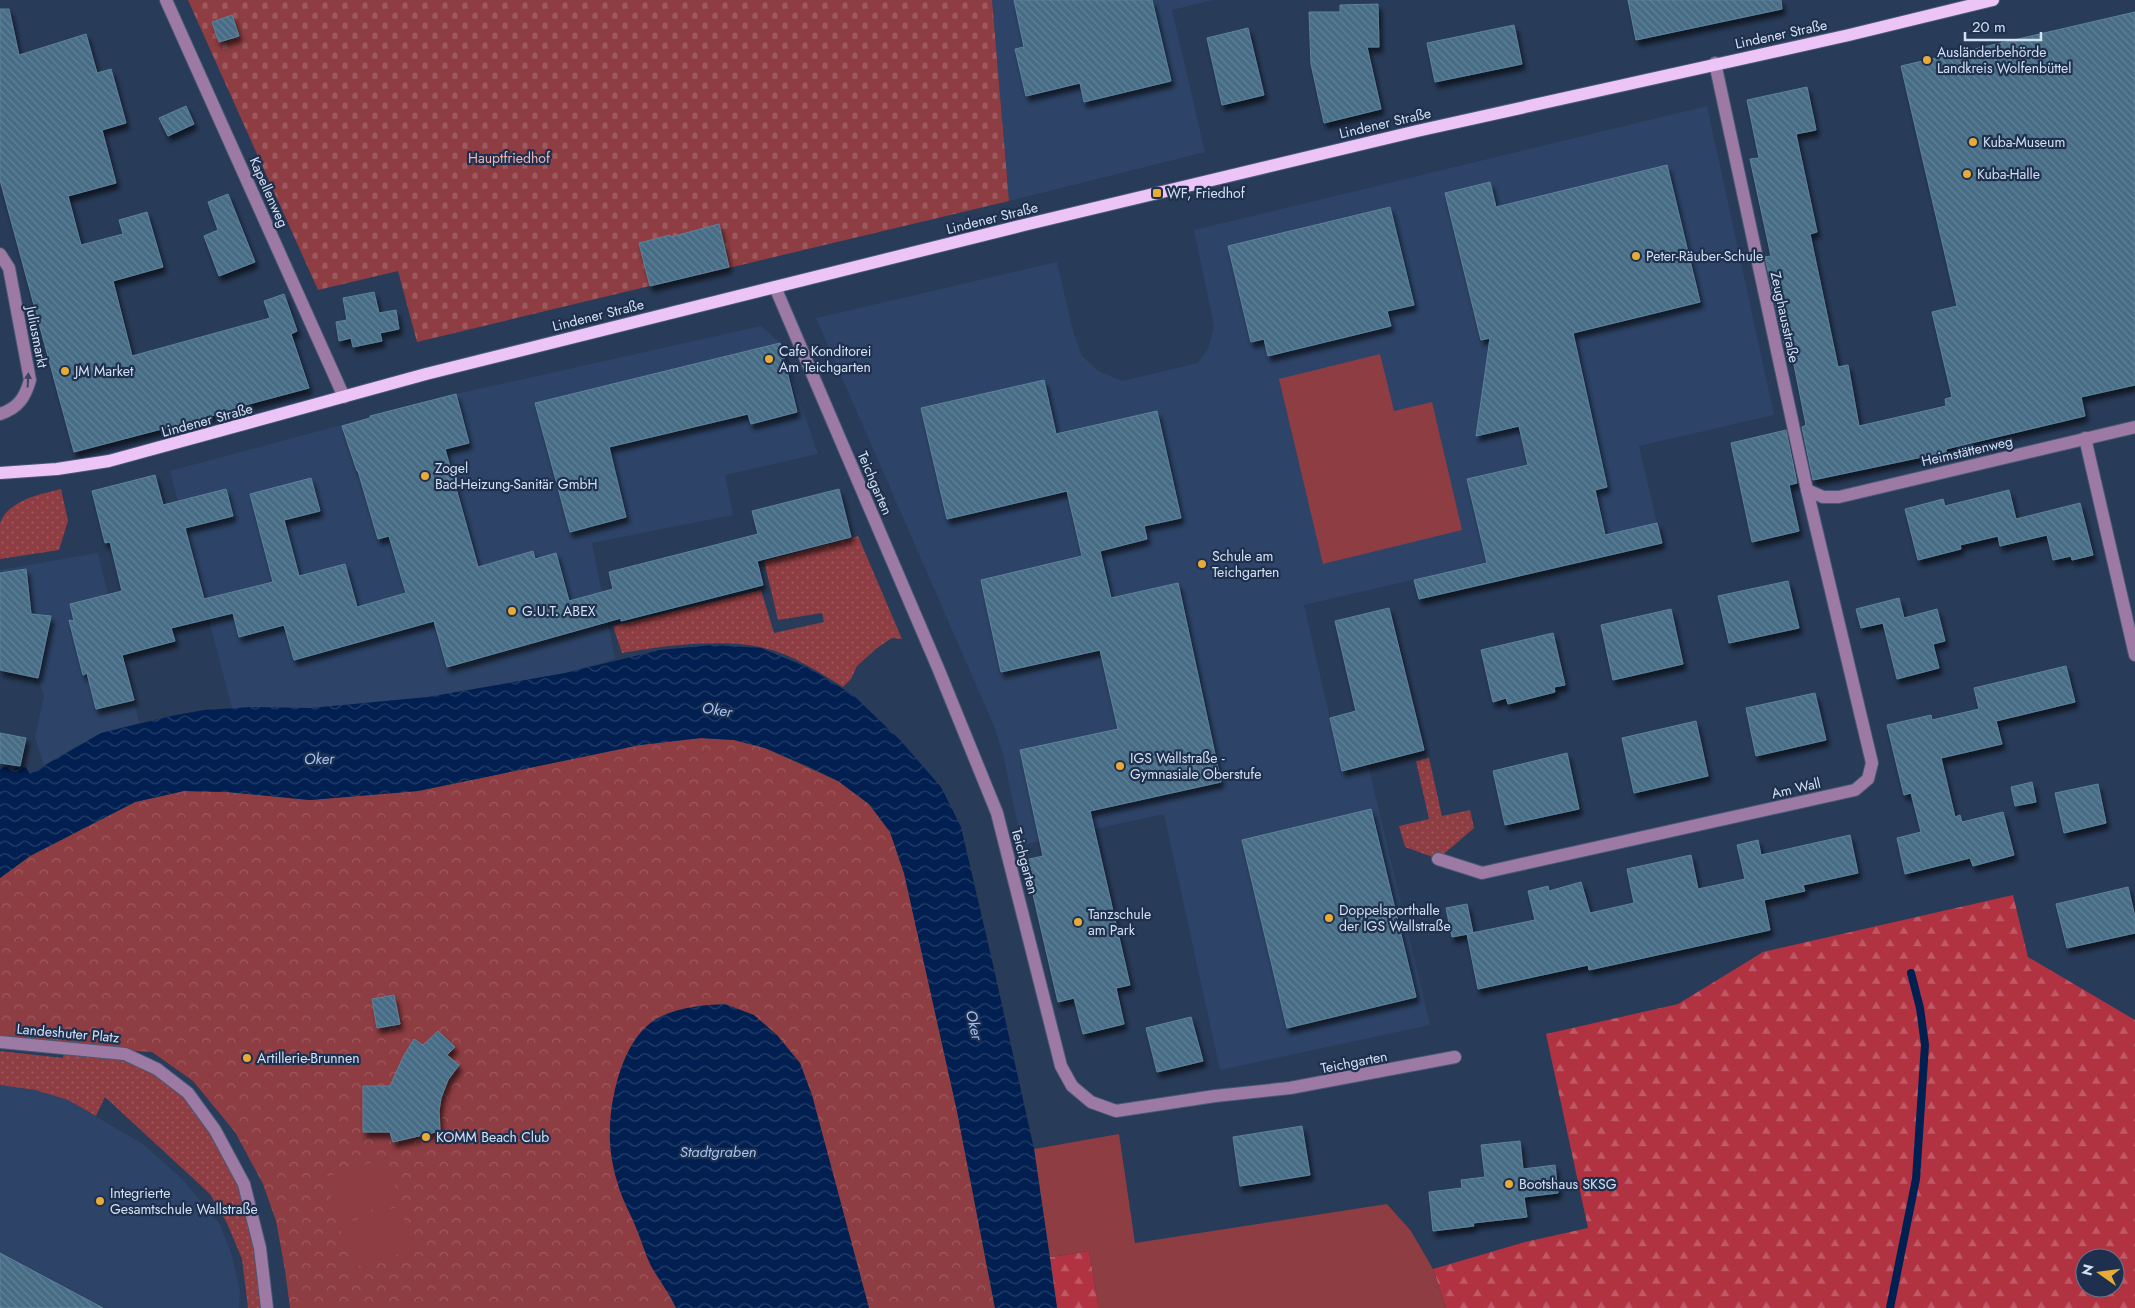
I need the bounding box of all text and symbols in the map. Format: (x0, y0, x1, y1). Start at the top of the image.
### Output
scale bar (1965, 10, 2041, 42)
street label: Lindener Straße (1733, 14, 1829, 54)
text: 20 m (1972, 16, 2006, 38)
place label: Ausländerbehörde Landkreis Wolfenbüttel (1937, 42, 2071, 78)
marker: Ausländerbehörde Landkreis Wolfenbüttel (1921, 54, 1933, 66)
street label: Lindener Straße (1337, 103, 1433, 143)
place label: Kuba-Museum (1983, 132, 2065, 152)
marker: Kuba-Museum (1967, 136, 1979, 148)
park label: Hauptfriedhof (468, 148, 551, 168)
street label: Kapellenweg (245, 154, 293, 230)
place label: Kuba-Halle (1977, 164, 2040, 184)
marker: Kuba-Halle (1961, 168, 1973, 180)
place label: WF, Friedhof (1167, 183, 1246, 203)
marker: WF, Friedhof (1151, 187, 1163, 199)
street label: Lindener Straße (944, 197, 1040, 239)
place label: Peter-Räuber-Schule (1646, 246, 1763, 266)
marker: Peter-Räuber-Schule (1630, 250, 1642, 262)
street label: Zeughausstraße (1766, 270, 1804, 364)
street label: Lindener Straße (550, 294, 646, 336)
street label: Juliusmarkt (21, 302, 53, 370)
place label: Cafe Konditorei Am Teichgarten (779, 341, 871, 377)
marker: Cafe Konditorei Am Teichgarten (763, 353, 775, 365)
place label: JM Market (73, 361, 134, 381)
marker: JM Market (59, 365, 71, 377)
one-way arrow (25, 371, 33, 387)
street label: Lindener Straße (159, 398, 255, 442)
street label: Heimstättenweg (1919, 431, 2015, 471)
street label: Teichgarten (853, 448, 897, 518)
place label: Zogel Bad-Heizung-Sanitär GmbH (435, 458, 598, 494)
marker: Zogel Bad-Heizung-Sanitär GmbH (419, 470, 431, 482)
place label: Schule am Teichgarten (1212, 546, 1279, 582)
marker: Schule am Teichgarten (1196, 558, 1208, 570)
place label: G.U.T. ABEX (522, 601, 596, 621)
marker: G.U.T. ABEX (506, 605, 518, 617)
water label: Oker (700, 697, 735, 723)
water label: Oker (304, 748, 335, 770)
place label: IGS Wallstraße - Gymnasiale Oberstufe (1130, 748, 1262, 784)
marker: IGS Wallstraße - Gymnasiale Oberstufe (1114, 760, 1126, 772)
street label: Am Wall (1769, 773, 1823, 803)
street label: Teichgarten (1007, 826, 1043, 896)
place label: Doppelsporthalle der IGS Wallstraße (1339, 900, 1451, 936)
place label: Tanzschule am Park (1088, 904, 1151, 940)
marker: Doppelsporthalle der IGS Wallstraße (1323, 912, 1335, 924)
marker: Tanzschule am Park (1072, 916, 1084, 928)
water label: Oker (960, 1008, 988, 1043)
street label: Landeshuter Platz (16, 1019, 121, 1047)
street label: Teichgarten (1319, 1046, 1389, 1078)
place label: Artillerie-Brunnen (257, 1048, 360, 1068)
marker: Artillerie-Brunnen (241, 1052, 253, 1064)
place label: KOMM Beach Club (436, 1127, 549, 1147)
marker: KOMM Beach Club (420, 1131, 432, 1143)
water label: Stadtgraben (680, 1141, 756, 1163)
place label: Bootshaus SKSG (1519, 1174, 1617, 1194)
marker: Bootshaus SKSG (1503, 1178, 1515, 1190)
place label: Integrierte Gesamtschule Wallstraße (110, 1183, 258, 1219)
marker: Integrierte Gesamtschule Wallstraße (94, 1195, 106, 1207)
north arrow (2075, 1248, 2125, 1298)
text: N (2076, 1262, 2098, 1278)

